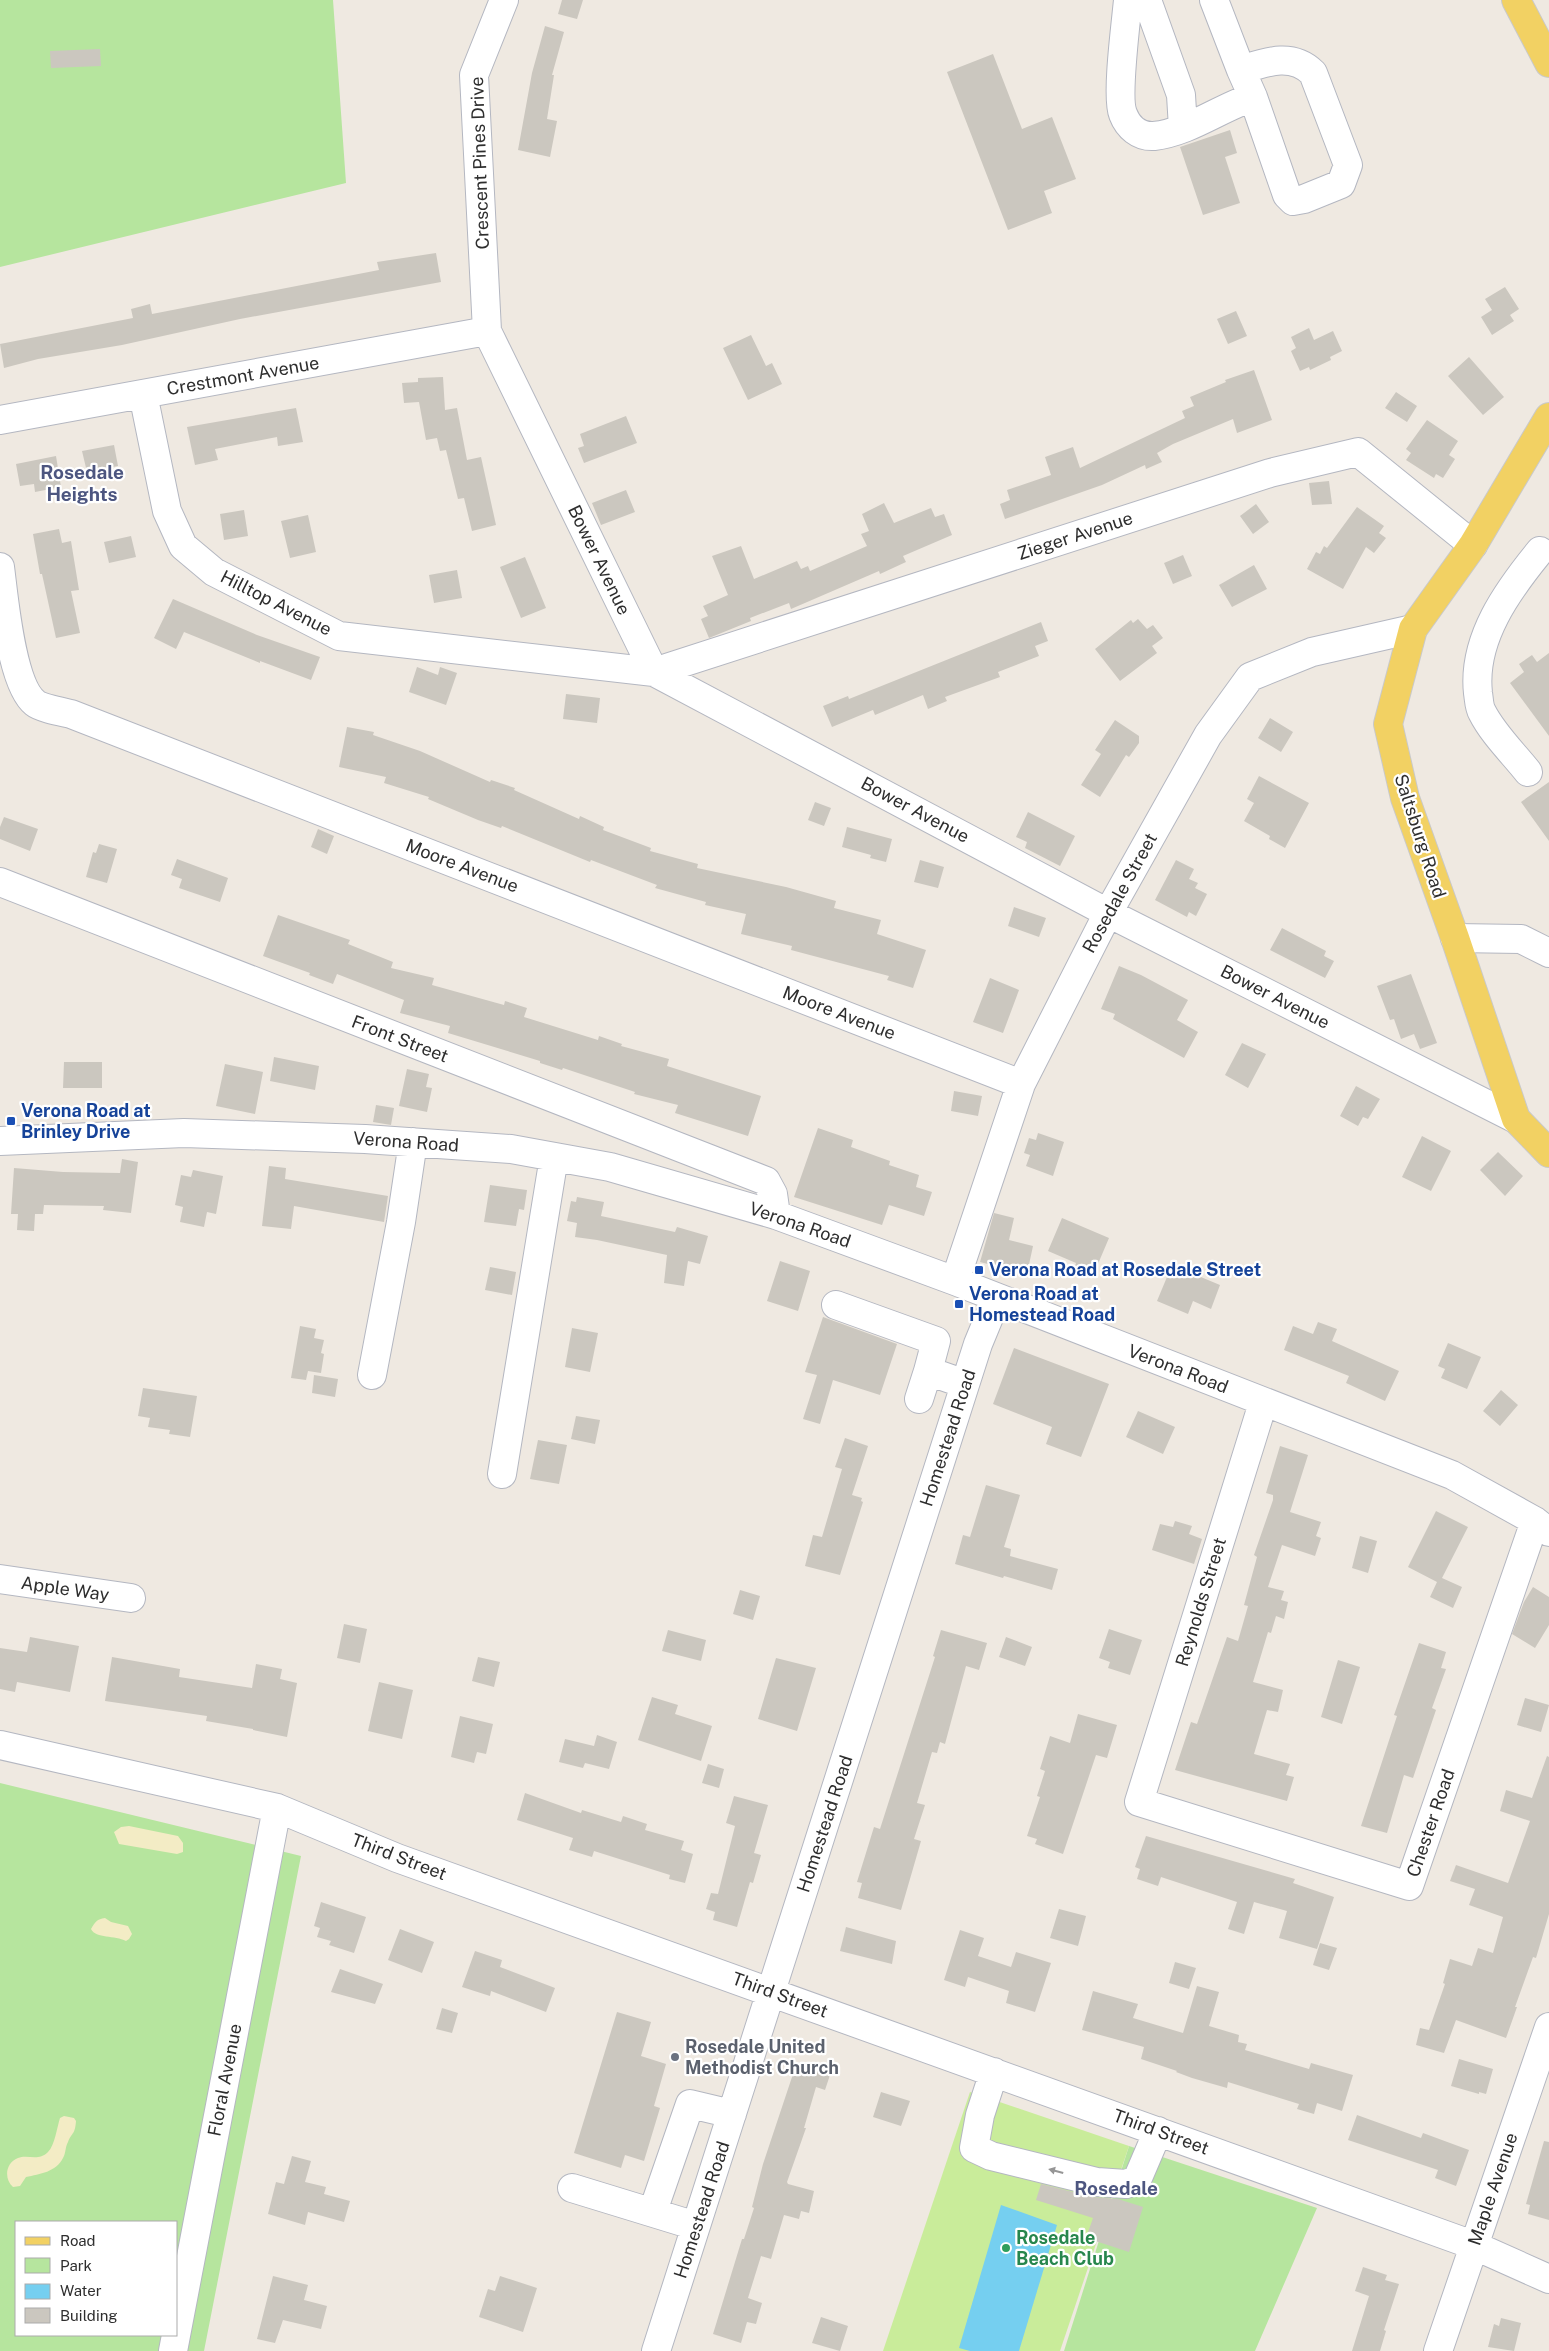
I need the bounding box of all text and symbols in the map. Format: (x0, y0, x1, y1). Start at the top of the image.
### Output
street label: Crescent Pines Drive (466, 76, 493, 250)
street label: Crestmont Avenue (165, 352, 321, 399)
district label: Rosedale Heights (40, 461, 124, 505)
street label: Bower Avenue (564, 501, 635, 618)
street label: Zieger Avenue (1014, 507, 1135, 564)
street label: Hilltop Avenue (217, 565, 335, 640)
street label: Saltsburg Road (1391, 771, 1450, 900)
street label: Bower Avenue (858, 772, 973, 847)
street label: Rosedale Street (1078, 829, 1161, 956)
street label: Moore Avenue (403, 834, 522, 897)
street label: Bower Avenue (1217, 960, 1333, 1033)
street label: Moore Avenue (780, 981, 899, 1044)
street label: Front Street (349, 1011, 451, 1067)
place label: Verona Road at Brinley Drive (21, 1100, 151, 1142)
marker: Verona Road at Brinley Drive (5, 1115, 17, 1127)
street label: Verona Road (352, 1127, 460, 1156)
street label: Verona Road (747, 1197, 854, 1252)
place label: Verona Road at Rosedale Street (989, 1259, 1261, 1280)
marker: Verona Road at Rosedale Street (973, 1264, 985, 1276)
place label: Verona Road at Homestead Road (969, 1283, 1115, 1325)
marker: Verona Road at Homestead Road (953, 1298, 965, 1310)
street label: Verona Road (1125, 1340, 1231, 1397)
street label: Homestead Road (915, 1367, 980, 1509)
street label: Reynolds Street (1171, 1535, 1230, 1669)
street label: Apple Way (20, 1572, 111, 1605)
street label: Homestead Road (792, 1753, 857, 1895)
street label: Chester Road (1402, 1766, 1459, 1880)
street label: Third Street (349, 1829, 450, 1884)
street label: Third Street (729, 1968, 831, 2022)
street label: Floral Avenue (203, 2022, 246, 2138)
place label: Rosedale United Methodist Church (685, 2036, 839, 2078)
marker: Rosedale United Methodist Church (669, 2051, 681, 2063)
street label: Third Street (1110, 2105, 1212, 2159)
street label: Maple Avenue (1463, 2130, 1522, 2248)
street label: Homestead Road (669, 2139, 734, 2281)
one-way arrow (1049, 2167, 1064, 2175)
district label: Rosedale (1074, 2177, 1158, 2199)
legend (15, 2221, 178, 2336)
place label: Rosedale Beach Club (1016, 2227, 1114, 2269)
text: Road (60, 2232, 96, 2249)
marker: Rosedale Beach Club (1000, 2242, 1012, 2254)
text: Park (60, 2257, 92, 2274)
text: Water (60, 2282, 102, 2299)
text: Building (60, 2307, 118, 2324)

